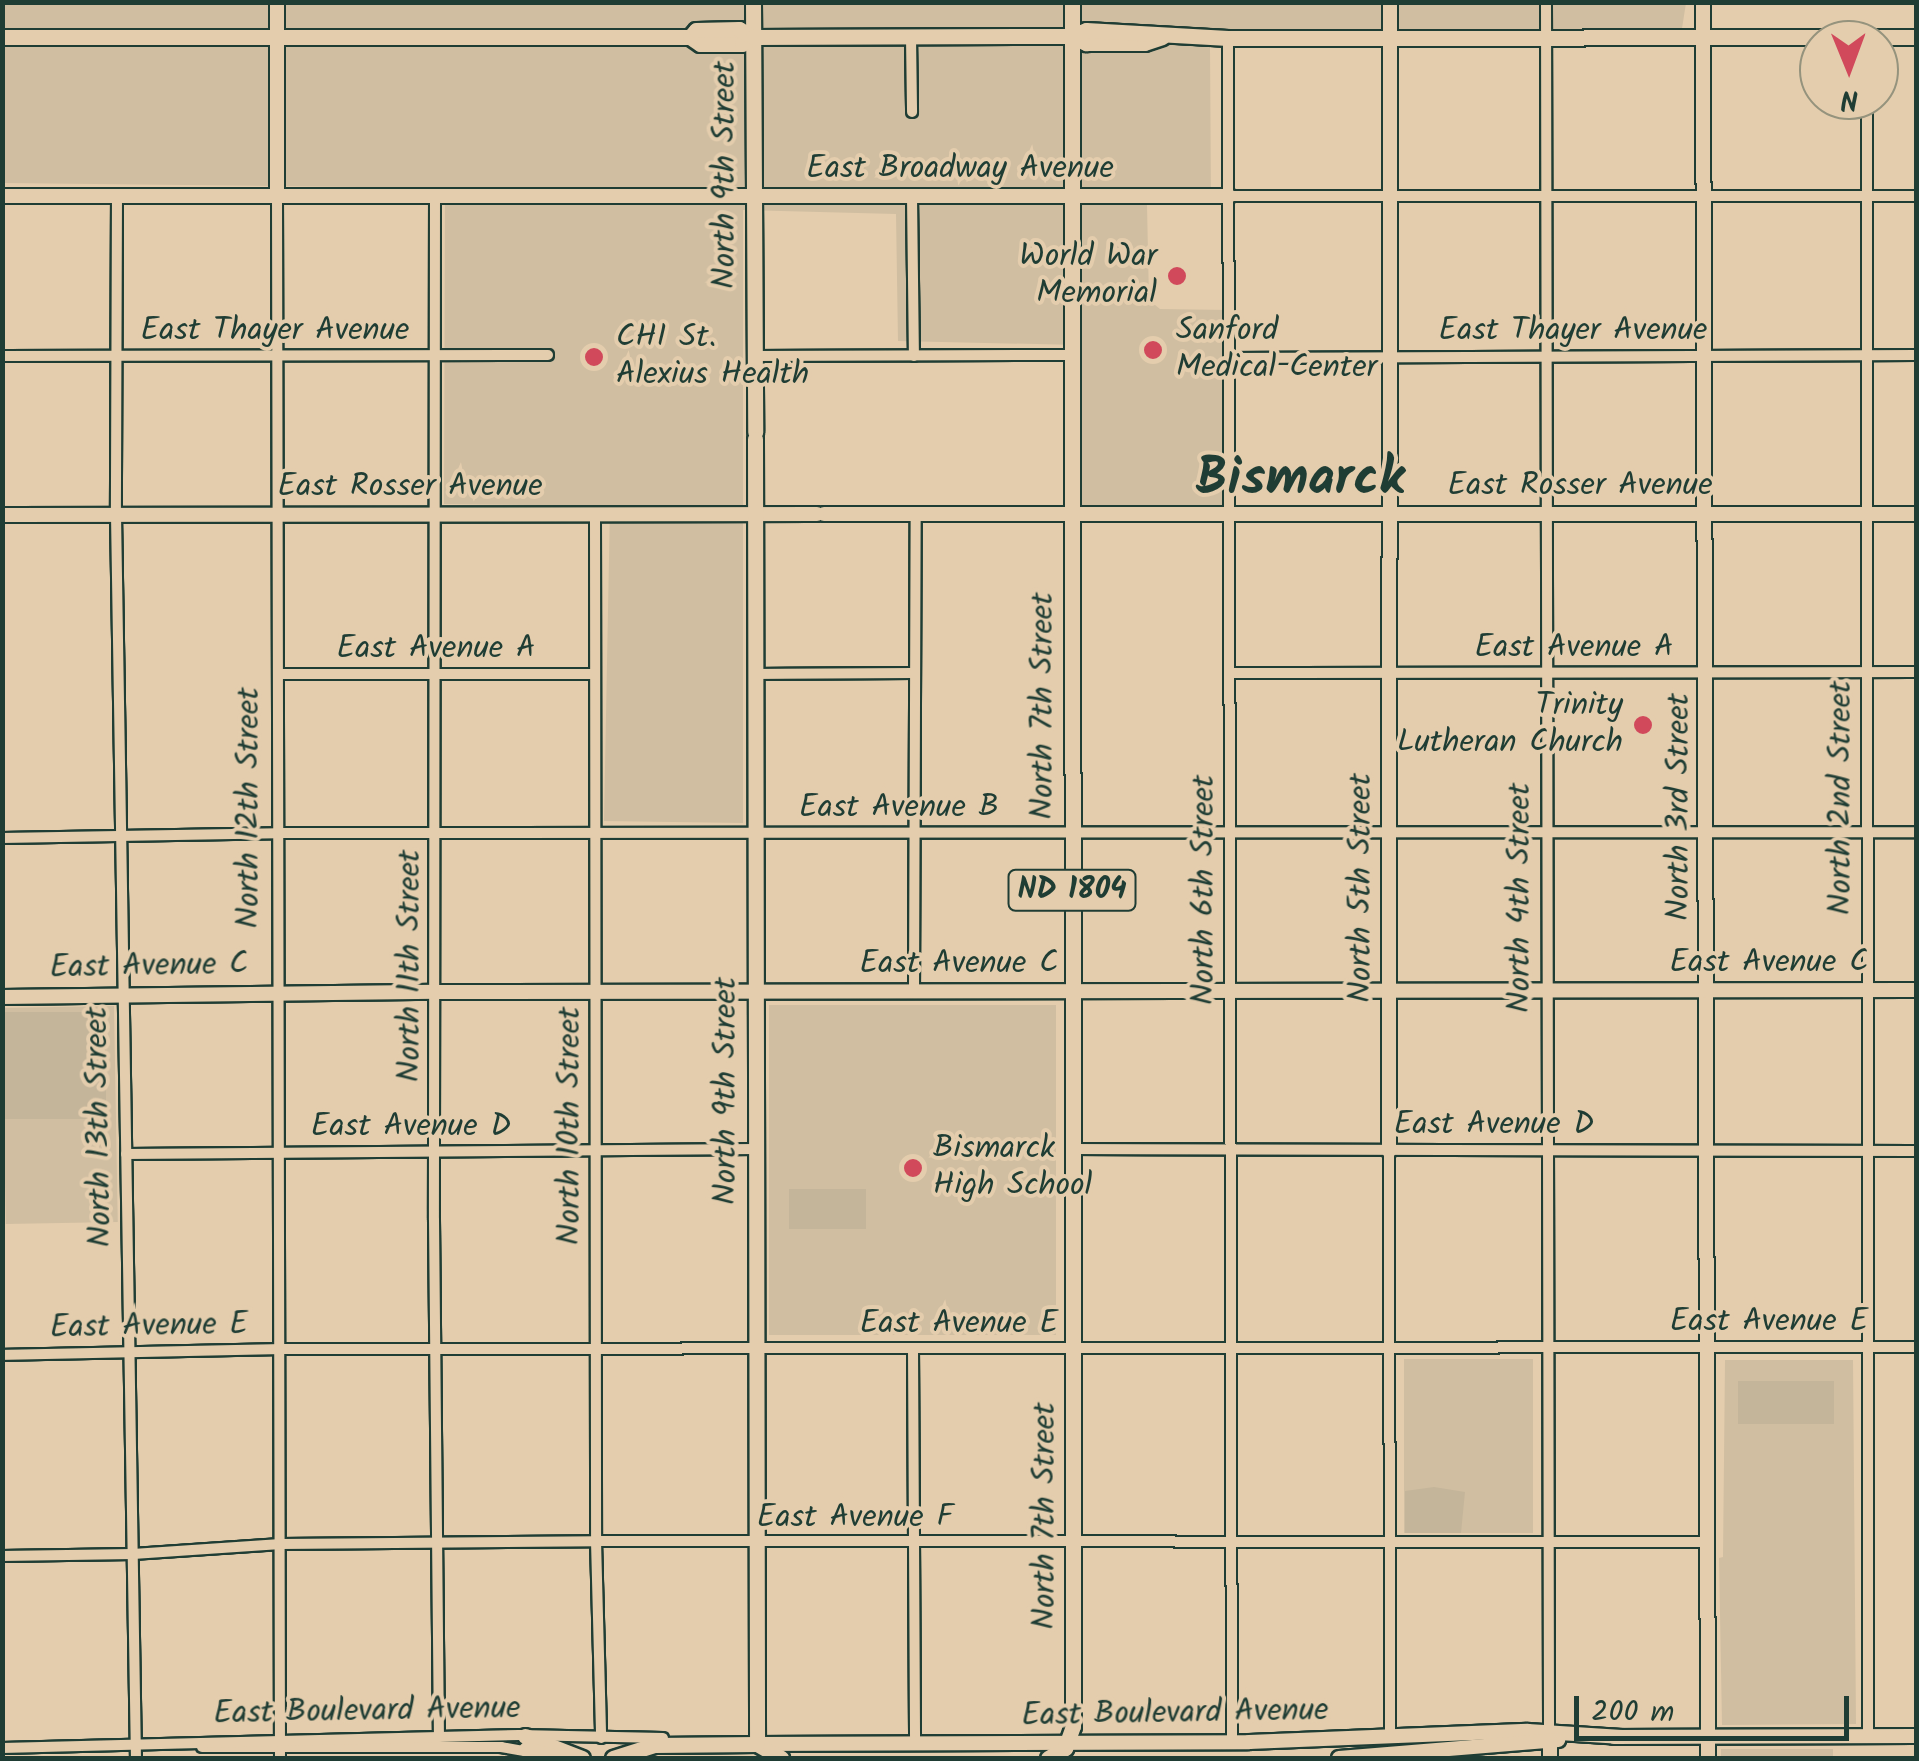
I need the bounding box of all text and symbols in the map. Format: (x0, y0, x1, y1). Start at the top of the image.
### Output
north arrow (1799, 20, 1899, 120)
street label: North 9th Street (707, 61, 745, 289)
text: N (1840, 76, 1859, 121)
street label: East Broadway Avenue (806, 150, 1114, 188)
place label: World War Memorial (1020, 239, 1157, 314)
marker: World War Memorial (1166, 265, 1188, 287)
street label: East Thayer Avenue (141, 312, 409, 350)
street label: East Thayer Avenue (1439, 312, 1707, 350)
place label: Sanford Medical Center (1176, 313, 1377, 388)
place label: CHI St. Alexius Health (616, 320, 809, 395)
marker: Sanford Medical Center (1140, 337, 1166, 363)
marker: CHI St. Alexius Health (581, 344, 607, 370)
district label: Bismarck (1195, 450, 1405, 512)
street label: East Rosser Avenue (1447, 467, 1713, 505)
street label: East Rosser Avenue (277, 468, 543, 506)
street label: North 7th Street (1025, 592, 1063, 820)
street label: East Avenue A (1474, 629, 1674, 667)
street label: East Avenue A (336, 630, 536, 668)
street label: North 2nd Street (1823, 681, 1861, 915)
street label: North 12th Street (231, 687, 269, 929)
place label: Trinity Lutheran Church (1397, 688, 1623, 763)
street label: North 3rd Street (1661, 693, 1699, 921)
marker: Trinity Lutheran Church (1632, 714, 1654, 736)
street label: North 5th Street (1343, 773, 1381, 1003)
street label: North 6th Street (1186, 775, 1224, 1005)
street label: North 4th Street (1502, 783, 1540, 1013)
street label: East Avenue B (799, 789, 999, 827)
street label: North 11th Street (392, 850, 430, 1082)
road number: ND 1804 (1007, 865, 1137, 915)
street label: East Avenue C (1670, 944, 1868, 982)
street label: East Avenue C (860, 945, 1058, 983)
street label: East Avenue C (49, 946, 249, 988)
street label: North 9th Street (708, 977, 746, 1205)
street label: North 13th Street (79, 1006, 121, 1248)
street label: North 10th Street (552, 1007, 590, 1245)
street label: East Avenue D (1394, 1106, 1594, 1144)
street label: East Avenue D (311, 1108, 511, 1146)
place label: Bismarck High School (933, 1131, 1092, 1206)
marker: Bismarck High School (902, 1157, 924, 1179)
street label: East Avenue E (1670, 1303, 1868, 1341)
street label: East Avenue E (860, 1305, 1058, 1343)
street label: East Avenue E (50, 1306, 248, 1348)
street label: North 7th Street (1027, 1402, 1065, 1630)
street label: East Avenue F (757, 1499, 953, 1537)
scale bar (1579, 1676, 1854, 1738)
text: 200 m (1591, 1689, 1674, 1737)
street label: East Boulevard Avenue (213, 1690, 521, 1734)
street label: East Boulevard Avenue (1021, 1692, 1329, 1736)

